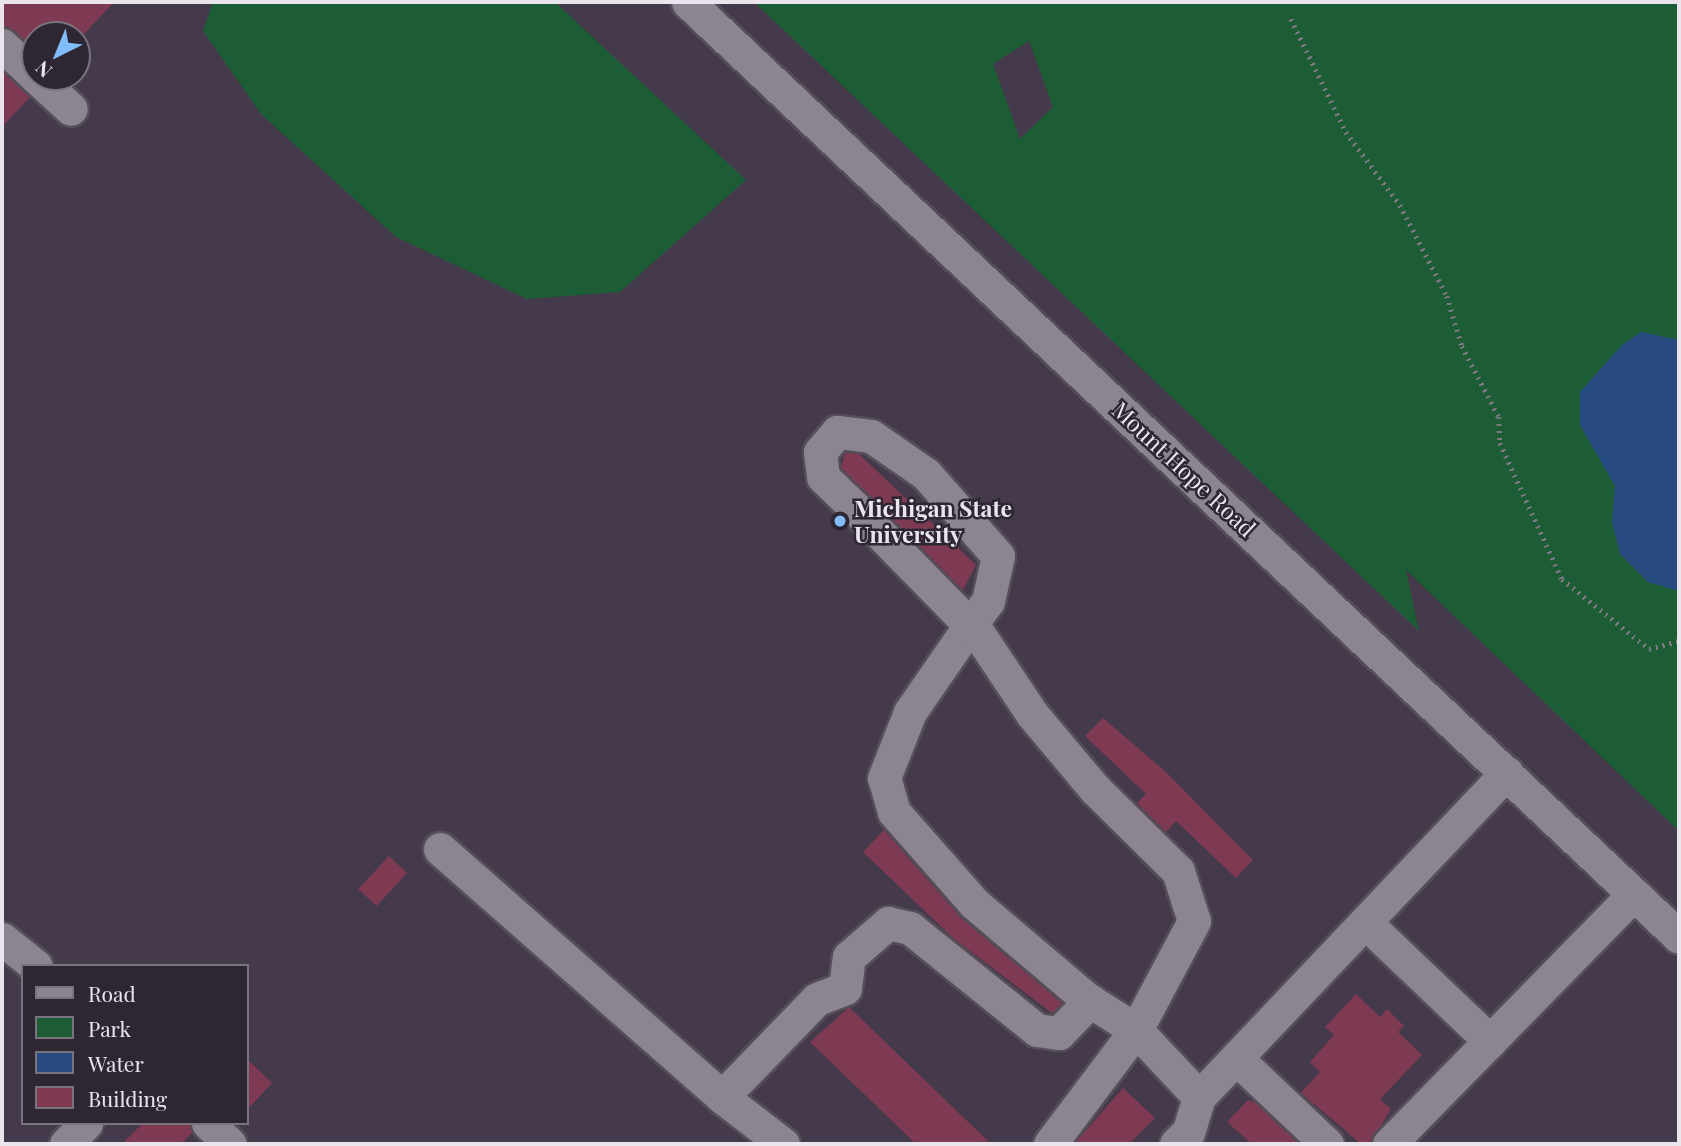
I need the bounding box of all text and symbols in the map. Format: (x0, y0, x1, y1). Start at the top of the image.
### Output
north arrow (21, 21, 91, 91)
text: N (29, 56, 57, 84)
street label: Mount Hope Road (1107, 396, 1261, 542)
place label: Michigan State University (854, 494, 1012, 548)
marker: Michigan State University (832, 513, 848, 529)
legend (21, 964, 248, 1125)
text: Road (88, 979, 136, 1007)
text: Park (88, 1014, 131, 1042)
text: Water (88, 1049, 144, 1077)
text: Building (88, 1084, 167, 1112)

